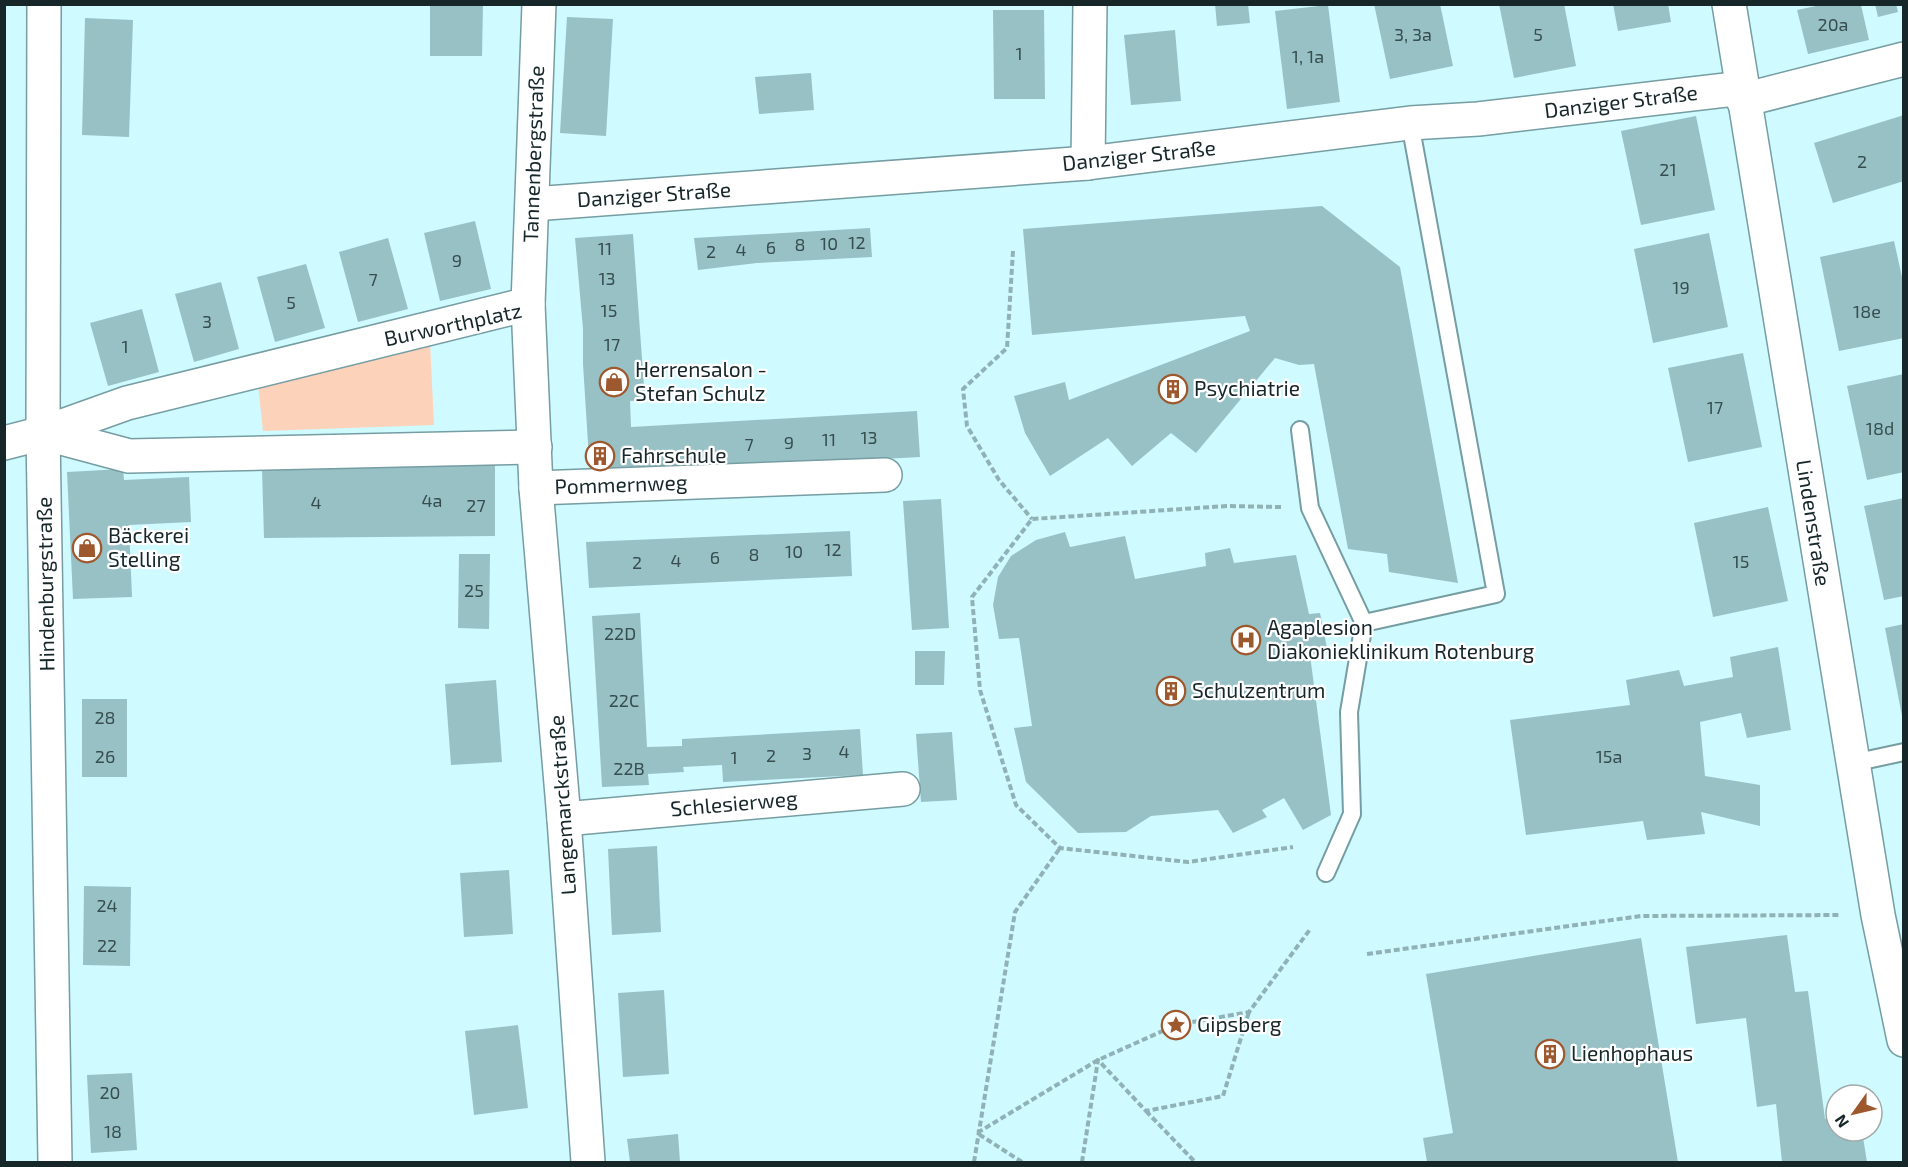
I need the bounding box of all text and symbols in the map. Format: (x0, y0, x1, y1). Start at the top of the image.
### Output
house number: 20a (1818, 13, 1848, 35)
house number: 3, 3a (1394, 23, 1432, 45)
house number: 5 (1533, 23, 1543, 45)
house number: 1 (1015, 42, 1023, 64)
house number: 1, 1a (1292, 45, 1324, 67)
street label: Tannenbergstraße (517, 65, 548, 243)
street label: Danziger Straße (1543, 79, 1699, 122)
street label: Danziger Straße (1061, 134, 1217, 175)
house number: 2 (1857, 150, 1867, 172)
house number: 21 (1659, 158, 1677, 180)
street label: Danziger Straße (576, 176, 732, 211)
house number: 12 (848, 231, 866, 253)
house number: 10 (820, 232, 838, 254)
house number: 8 (795, 233, 805, 255)
house number: 6 (766, 236, 776, 258)
house number: 11 (598, 237, 612, 259)
house number: 4 (735, 238, 747, 260)
house number: 2 (706, 240, 716, 262)
house number: 9 (452, 249, 462, 271)
house number: 13 (598, 267, 616, 289)
house number: 7 (368, 268, 378, 290)
house number: 19 (1672, 276, 1690, 298)
house number: 5 (286, 291, 296, 313)
street label: Burworthplatz (382, 297, 524, 350)
house number: 15 (601, 299, 617, 321)
house number: 18e (1853, 300, 1881, 322)
house number: 3 (202, 310, 212, 332)
house number: 17 (604, 333, 620, 355)
house number: 1 (121, 335, 129, 357)
place label: Herrensalon - Stefan Schulz (635, 356, 767, 405)
shop icon: Herrensalon - Stefan Schulz (598, 366, 630, 398)
building icon: Psychiatrie (1157, 373, 1189, 405)
place label: Psychiatrie (1194, 375, 1300, 400)
house number: 17 (1707, 396, 1723, 418)
house number: 18d (1866, 417, 1894, 439)
house number: 13 (860, 426, 878, 448)
house number: 11 (822, 428, 836, 450)
house number: 9 (784, 431, 794, 453)
house number: 7 (744, 433, 754, 455)
building icon: Fahrschule (584, 440, 616, 472)
place label: Fahrschule (621, 442, 727, 467)
street label: Lindenstraße (1792, 458, 1837, 588)
street label: Pommernweg (554, 469, 688, 498)
house number: 4a (422, 489, 442, 511)
house number: 4 (310, 491, 322, 513)
house number: 27 (466, 494, 486, 516)
street label: Hindenburgstraße (30, 496, 59, 672)
place label: Bäckerei Stelling (108, 522, 189, 571)
shop icon: Bäckerei Stelling (71, 532, 103, 564)
house number: 12 (824, 538, 842, 560)
house number: 10 (785, 540, 803, 562)
house number: 8 (749, 543, 759, 565)
house number: 6 (710, 546, 720, 568)
house number: 4 (670, 549, 682, 571)
house number: 15 (1733, 550, 1749, 572)
house number: 2 (632, 551, 642, 573)
house number: 25 (464, 579, 484, 601)
place label: Agaplesion Diakonieklinikum Rotenburg (1267, 614, 1534, 663)
house number: 22D (604, 622, 636, 644)
hospital icon: Agaplesion Diakonieklinikum Rotenburg (1230, 624, 1262, 656)
building icon: Schulzentrum (1155, 675, 1187, 707)
place label: Schulzentrum (1192, 677, 1325, 702)
house number: 22C (609, 689, 639, 711)
house number: 28 (94, 706, 116, 728)
street label: Langemarckstraße (543, 714, 580, 896)
house number: 4 (838, 740, 850, 762)
house number: 3 (802, 742, 812, 764)
house number: 2 (766, 744, 776, 766)
house number: 26 (95, 745, 115, 767)
house number: 15a (1596, 745, 1622, 767)
house number: 1 (730, 746, 738, 768)
house number: 22B (613, 757, 645, 779)
street label: Schlesierweg (669, 784, 799, 821)
house number: 24 (96, 894, 118, 916)
house number: 22 (97, 934, 117, 956)
place icon: Gipsberg (1160, 1009, 1192, 1041)
place label: Gipsberg (1197, 1011, 1282, 1036)
building icon: Lienhophaus (1534, 1038, 1566, 1070)
place label: Lienhophaus (1571, 1040, 1693, 1065)
house number: 20 (100, 1081, 120, 1103)
north arrow (1824, 1083, 1884, 1143)
text: N (1830, 1112, 1852, 1132)
house number: 18 (104, 1120, 122, 1142)

